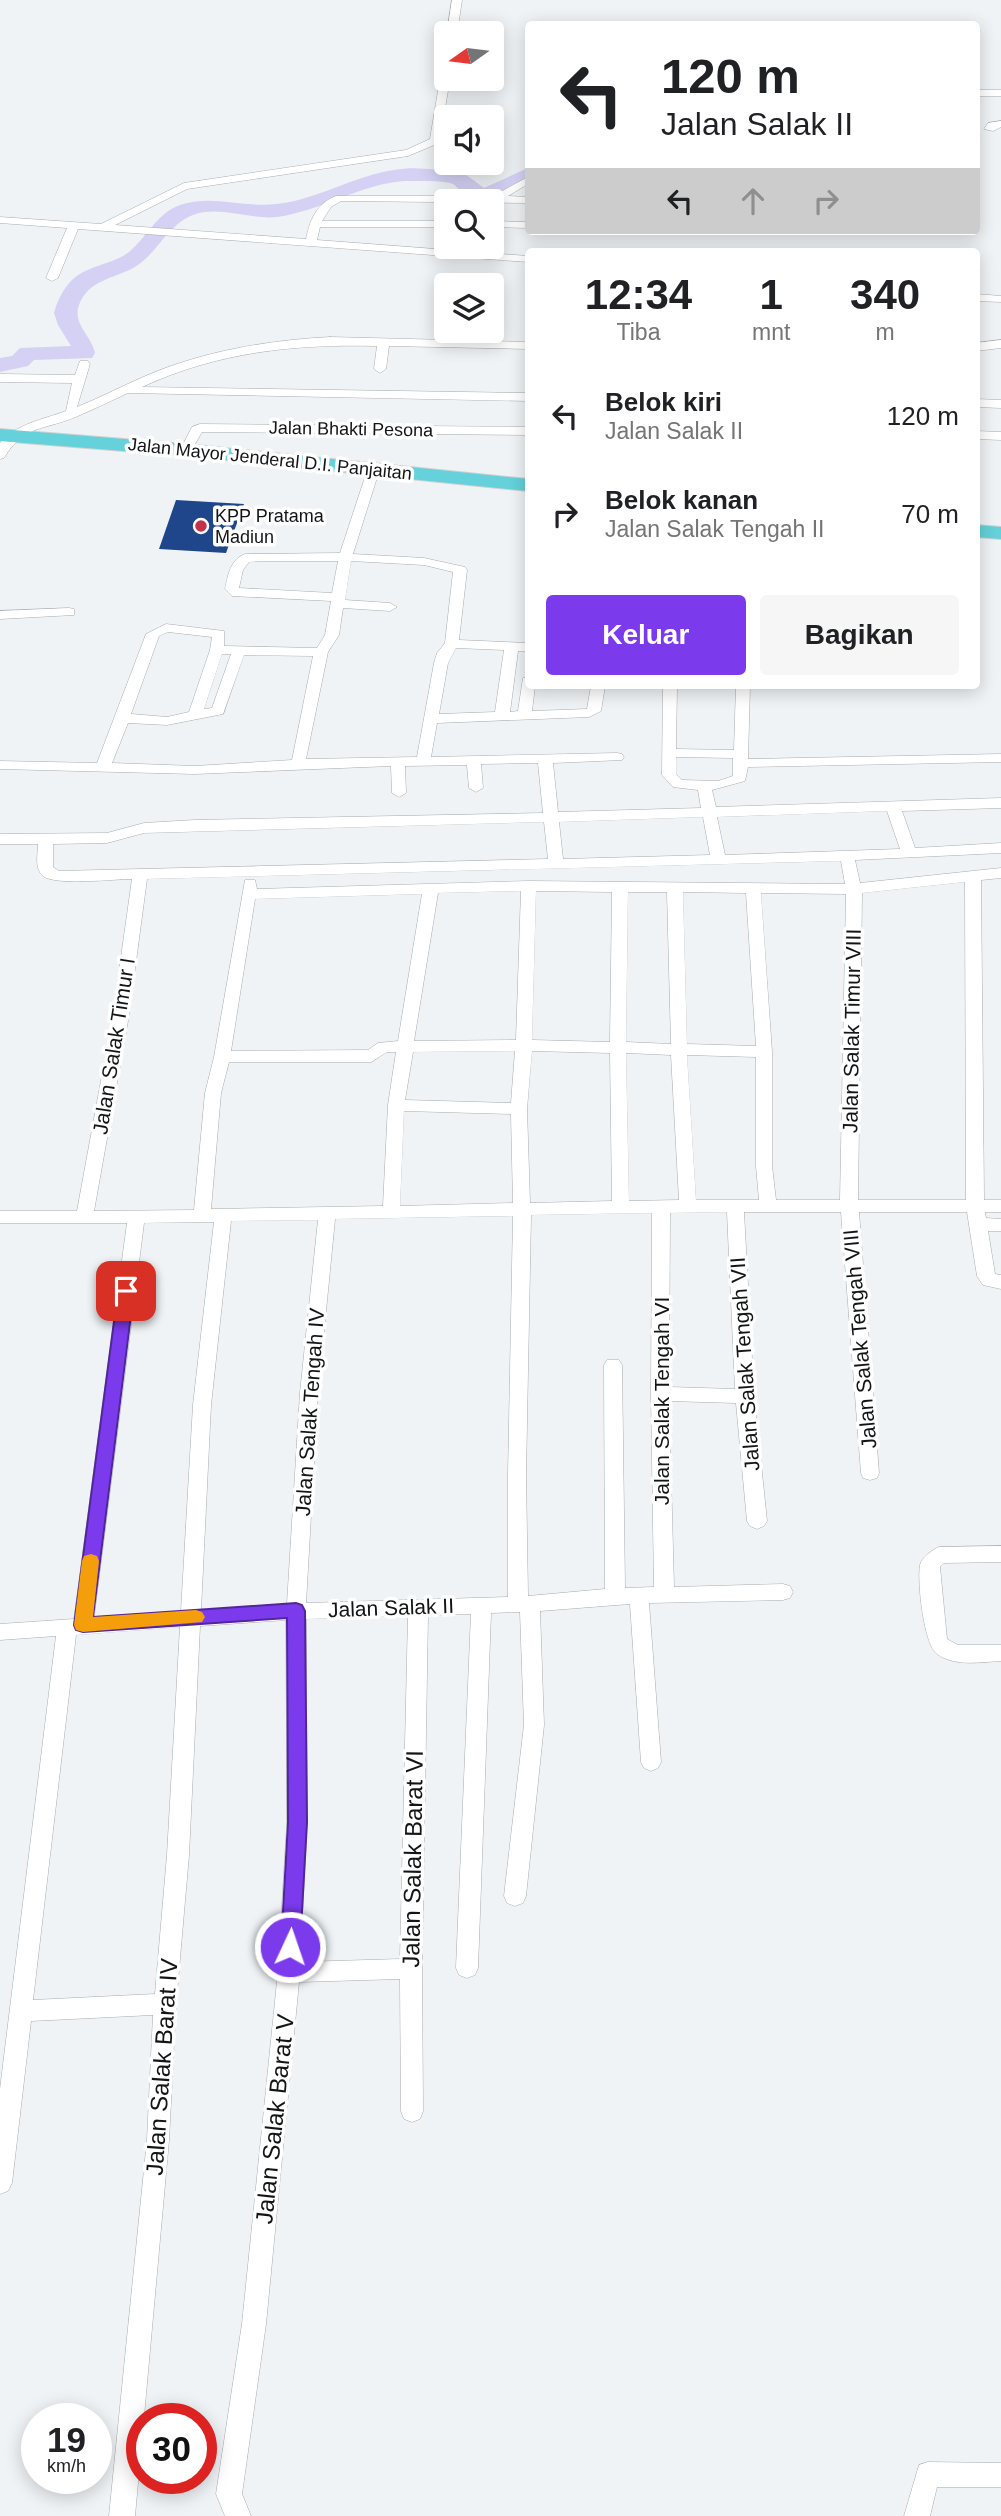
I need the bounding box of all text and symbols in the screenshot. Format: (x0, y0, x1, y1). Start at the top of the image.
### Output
north arrow (434, 21, 504, 91)
map controls (434, 21, 504, 343)
icon: left (546, 49, 637, 140)
text: 120 m (661, 49, 800, 103)
button: sound (434, 105, 504, 175)
text: Jalan Salak II (661, 106, 853, 142)
icon: left (661, 182, 699, 220)
icon: ahead (734, 182, 772, 220)
icon: right (807, 182, 845, 220)
button: search (434, 189, 504, 259)
text: 12:34 (585, 271, 692, 318)
text: 1 (759, 271, 783, 318)
text: 340 (850, 271, 920, 318)
button: layers (434, 273, 504, 343)
text: Tiba (617, 319, 660, 345)
text: mnt (752, 319, 790, 345)
text: m (876, 319, 895, 345)
text: Belok kiri (605, 387, 722, 417)
icon: left (546, 397, 584, 435)
text: 120 m (887, 401, 959, 431)
street label: Jalan Bhakti Pesona (269, 418, 434, 440)
text: Jalan Salak II (605, 418, 743, 444)
street label: Jalan Mayor Jenderal D.I. Panjaitan (127, 434, 413, 484)
text: Belok kanan (605, 485, 758, 515)
icon: right (546, 495, 584, 533)
text: 70 m (901, 499, 959, 529)
place label: KPP Pratama Madiun (215, 506, 325, 547)
text: Jalan Salak Tengah II (605, 516, 825, 542)
marker: KPP Pratama Madiun (193, 518, 209, 534)
button: Keluar (546, 595, 746, 675)
button: Bagikan (760, 595, 959, 675)
street label: Jalan Salak Timur VIII (838, 929, 865, 1133)
street label: Jalan Salak Timur I (88, 956, 139, 1136)
street label: Jalan Salak Tengah VIII (838, 1228, 881, 1450)
street label: Jalan Salak Tengah VII (726, 1256, 763, 1472)
pin (96, 1261, 156, 1321)
icon: arrive (107, 1272, 145, 1310)
street label: Jalan Salak Tengah VI (650, 1297, 673, 1505)
street label: Jalan Salak Tengah IV (291, 1307, 328, 1517)
street label: Jalan Salak II (328, 1594, 454, 1621)
street label: Jalan Salak Barat VI (397, 1750, 428, 1968)
position arrow (253, 1910, 327, 1984)
street label: Jalan Salak Barat IV (140, 1958, 183, 2176)
street label: Jalan Salak Barat V (250, 2013, 299, 2225)
speed limit sign: 30 (126, 2403, 217, 2494)
text: 19 (47, 2420, 86, 2459)
text: km/h (47, 2456, 86, 2476)

